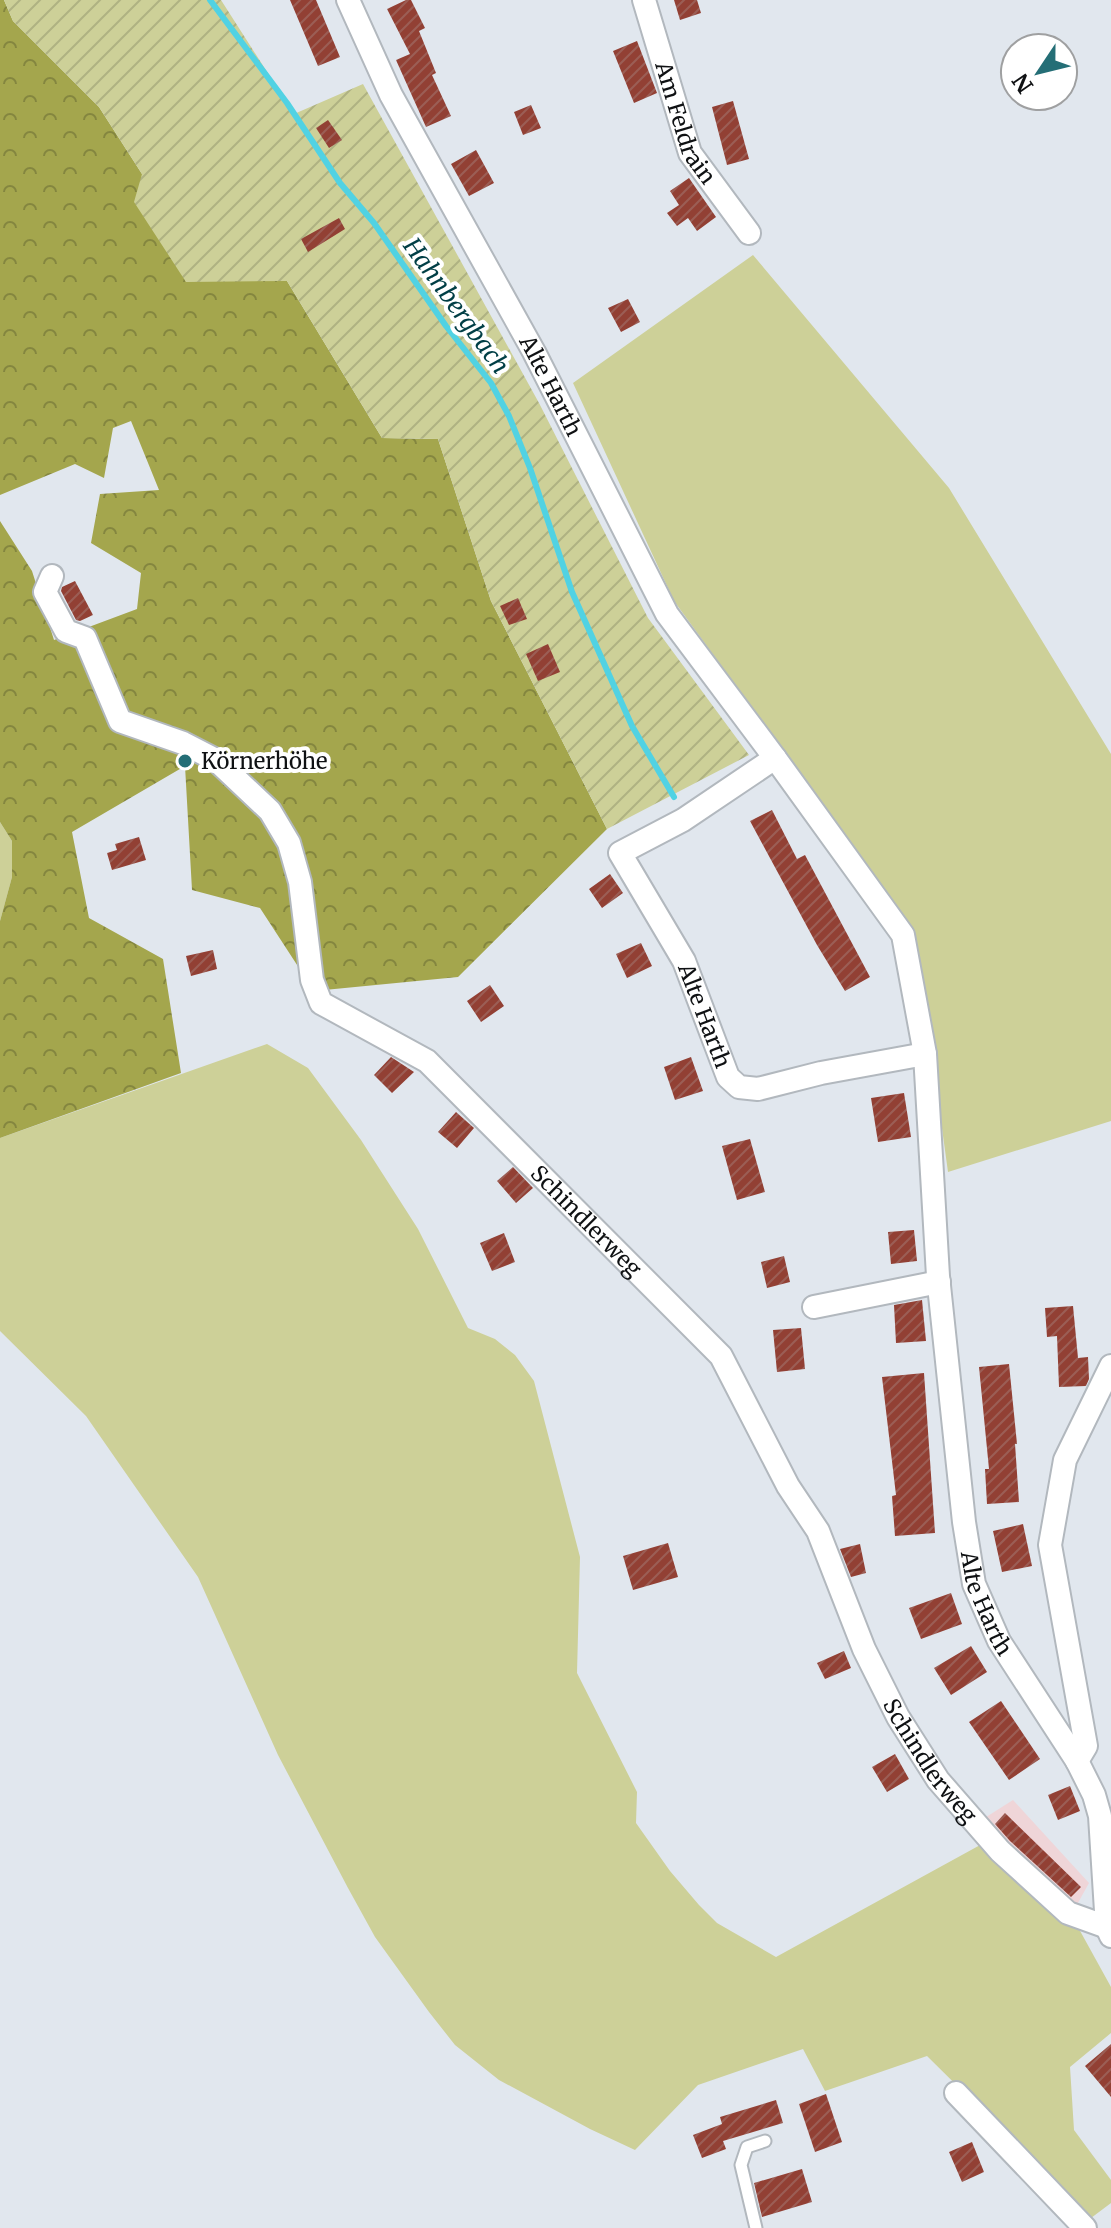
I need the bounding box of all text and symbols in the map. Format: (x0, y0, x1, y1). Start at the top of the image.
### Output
north arrow (999, 32, 1079, 112)
street label: Am Feldrain (649, 57, 722, 190)
text: N (1006, 68, 1039, 99)
water label: Hahnbergbach (396, 231, 516, 380)
street label: Alte Harth (513, 329, 588, 441)
place label: Körnerhöhe (201, 747, 328, 775)
marker: Körnerhöhe (176, 752, 194, 770)
street label: Alte Harth (672, 958, 737, 1072)
street label: Schindlerweg (525, 1159, 648, 1283)
street label: Alte Harth (955, 1548, 1019, 1661)
street label: Schindlerweg (877, 1694, 983, 1829)

